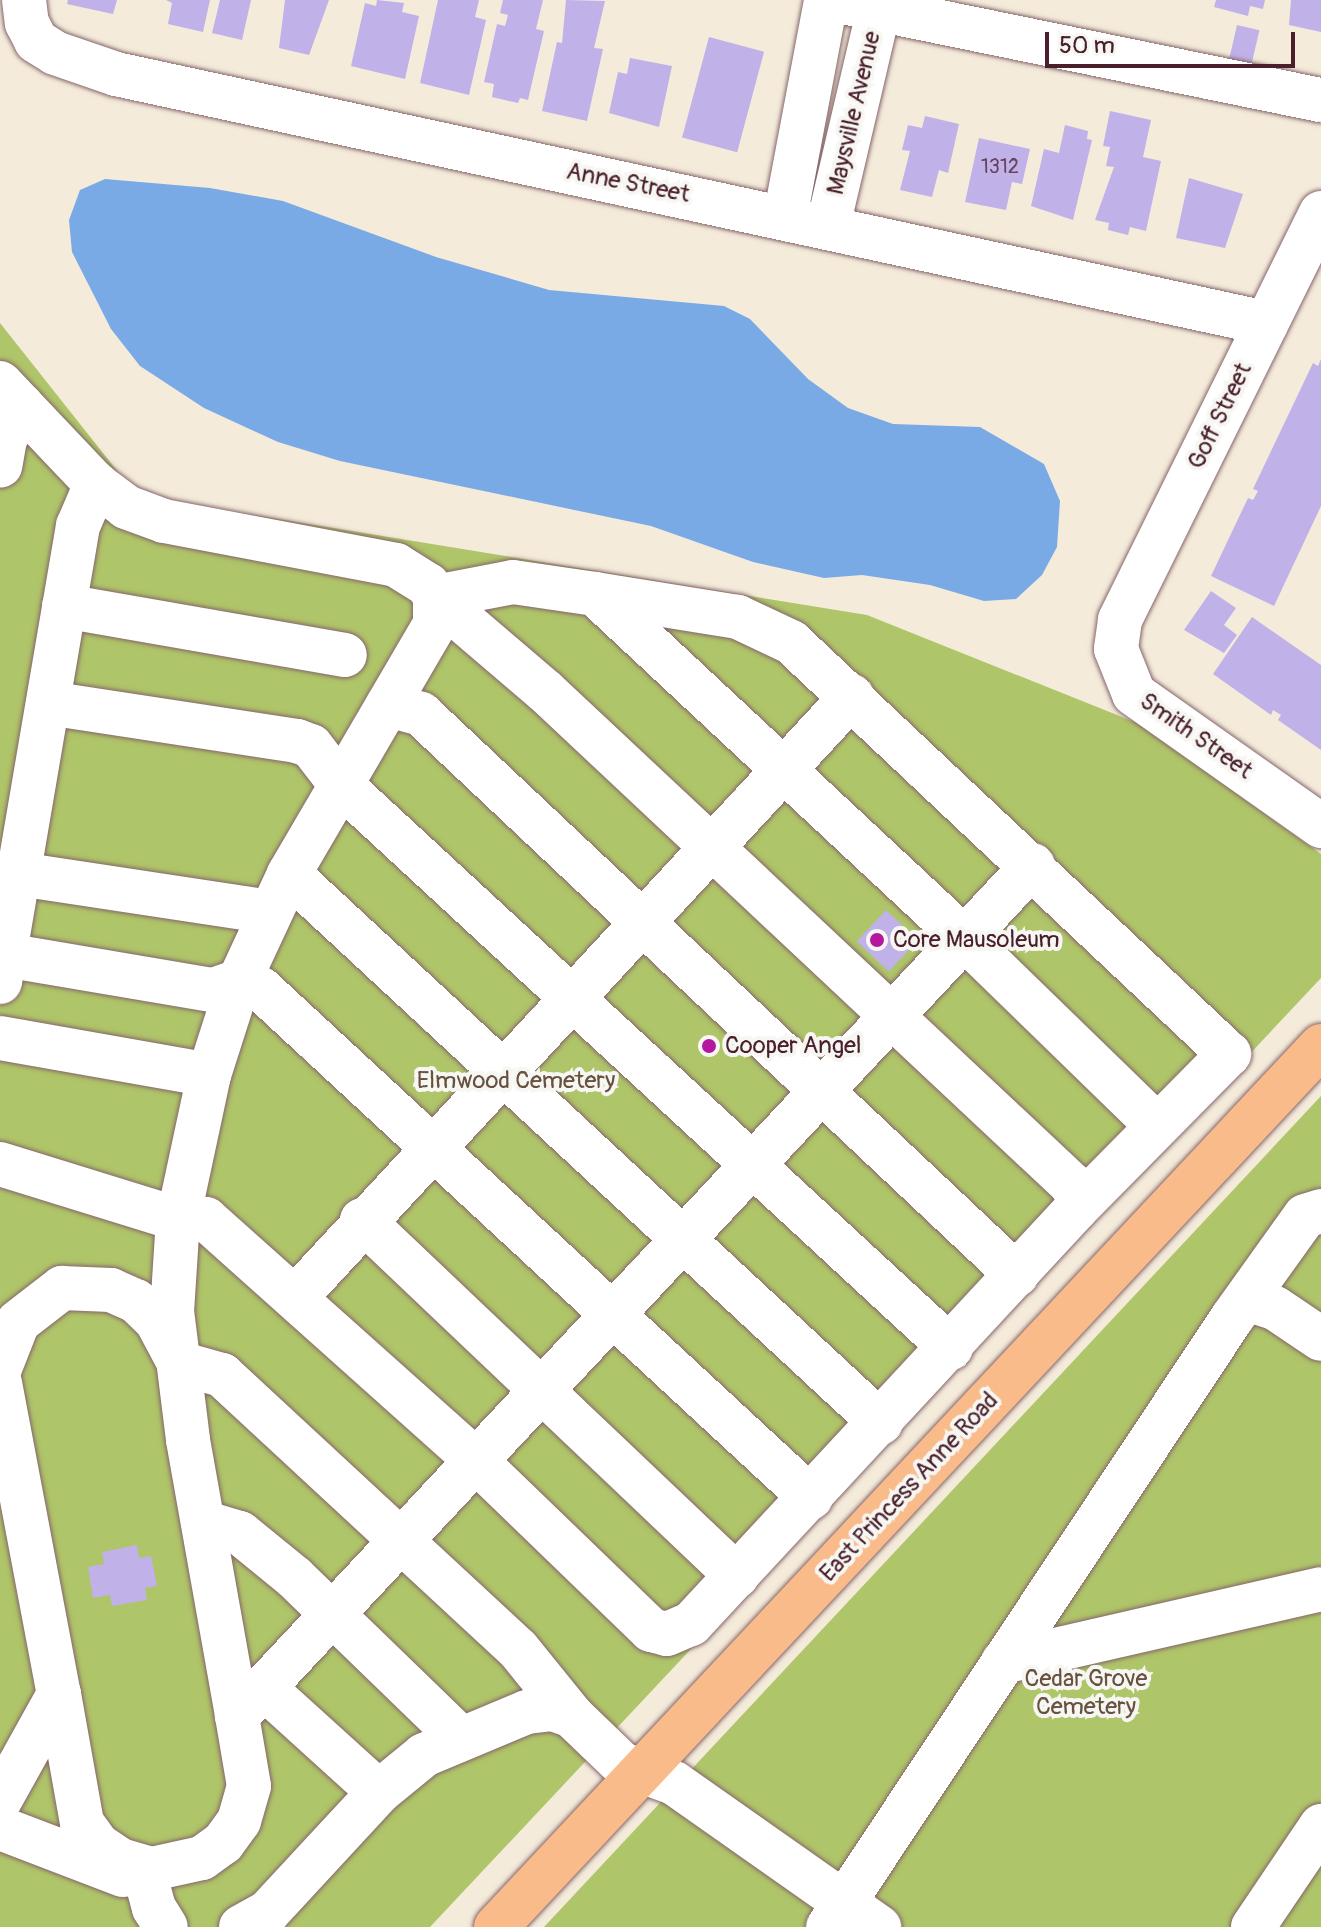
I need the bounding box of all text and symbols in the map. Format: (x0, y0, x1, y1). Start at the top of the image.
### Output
scale bar (1049, 16, 1299, 66)
street label: Maysville Avenue (821, 29, 887, 197)
text: 50 m (1059, 31, 1115, 60)
house number: 1312 (981, 154, 1019, 178)
street label: Anne Street (564, 157, 692, 209)
street label: Goff Street (1182, 358, 1258, 474)
street label: Smith Street (1134, 687, 1258, 785)
place label: Core Mausoleum (893, 926, 1060, 954)
marker: Core Mausoleum (868, 931, 886, 949)
place label: Cooper Angel (725, 1032, 862, 1060)
marker: Cooper Angel (700, 1037, 718, 1055)
park label: Elmwood Cemetery (417, 1067, 615, 1095)
street label: East Princess Anne Road (814, 1386, 1004, 1588)
park label: Cedar Grove Cemetery (1025, 1665, 1147, 1721)

